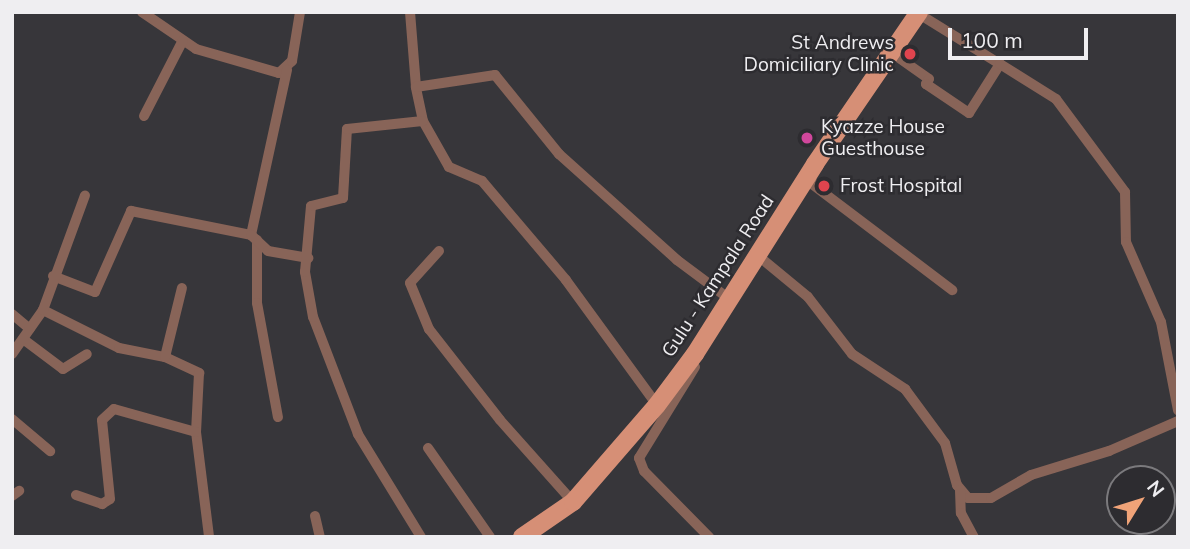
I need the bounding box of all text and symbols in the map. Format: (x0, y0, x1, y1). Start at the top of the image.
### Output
scale bar (952, 14, 1092, 58)
text: 100 m (961, 27, 1023, 53)
place label: St Andrews Domiciliary Clinic (744, 32, 894, 76)
marker: St Andrews Domiciliary Clinic (900, 44, 920, 64)
place label: Kyazze House Guesthouse (821, 116, 945, 160)
marker: Kyazze House Guesthouse (799, 130, 815, 146)
place label: Frost Hospital (840, 175, 962, 197)
marker: Frost Hospital (814, 176, 834, 196)
street label: Gulu - Kampala Road (657, 191, 779, 361)
north arrow (1106, 465, 1176, 535)
text: N (1142, 475, 1170, 501)

